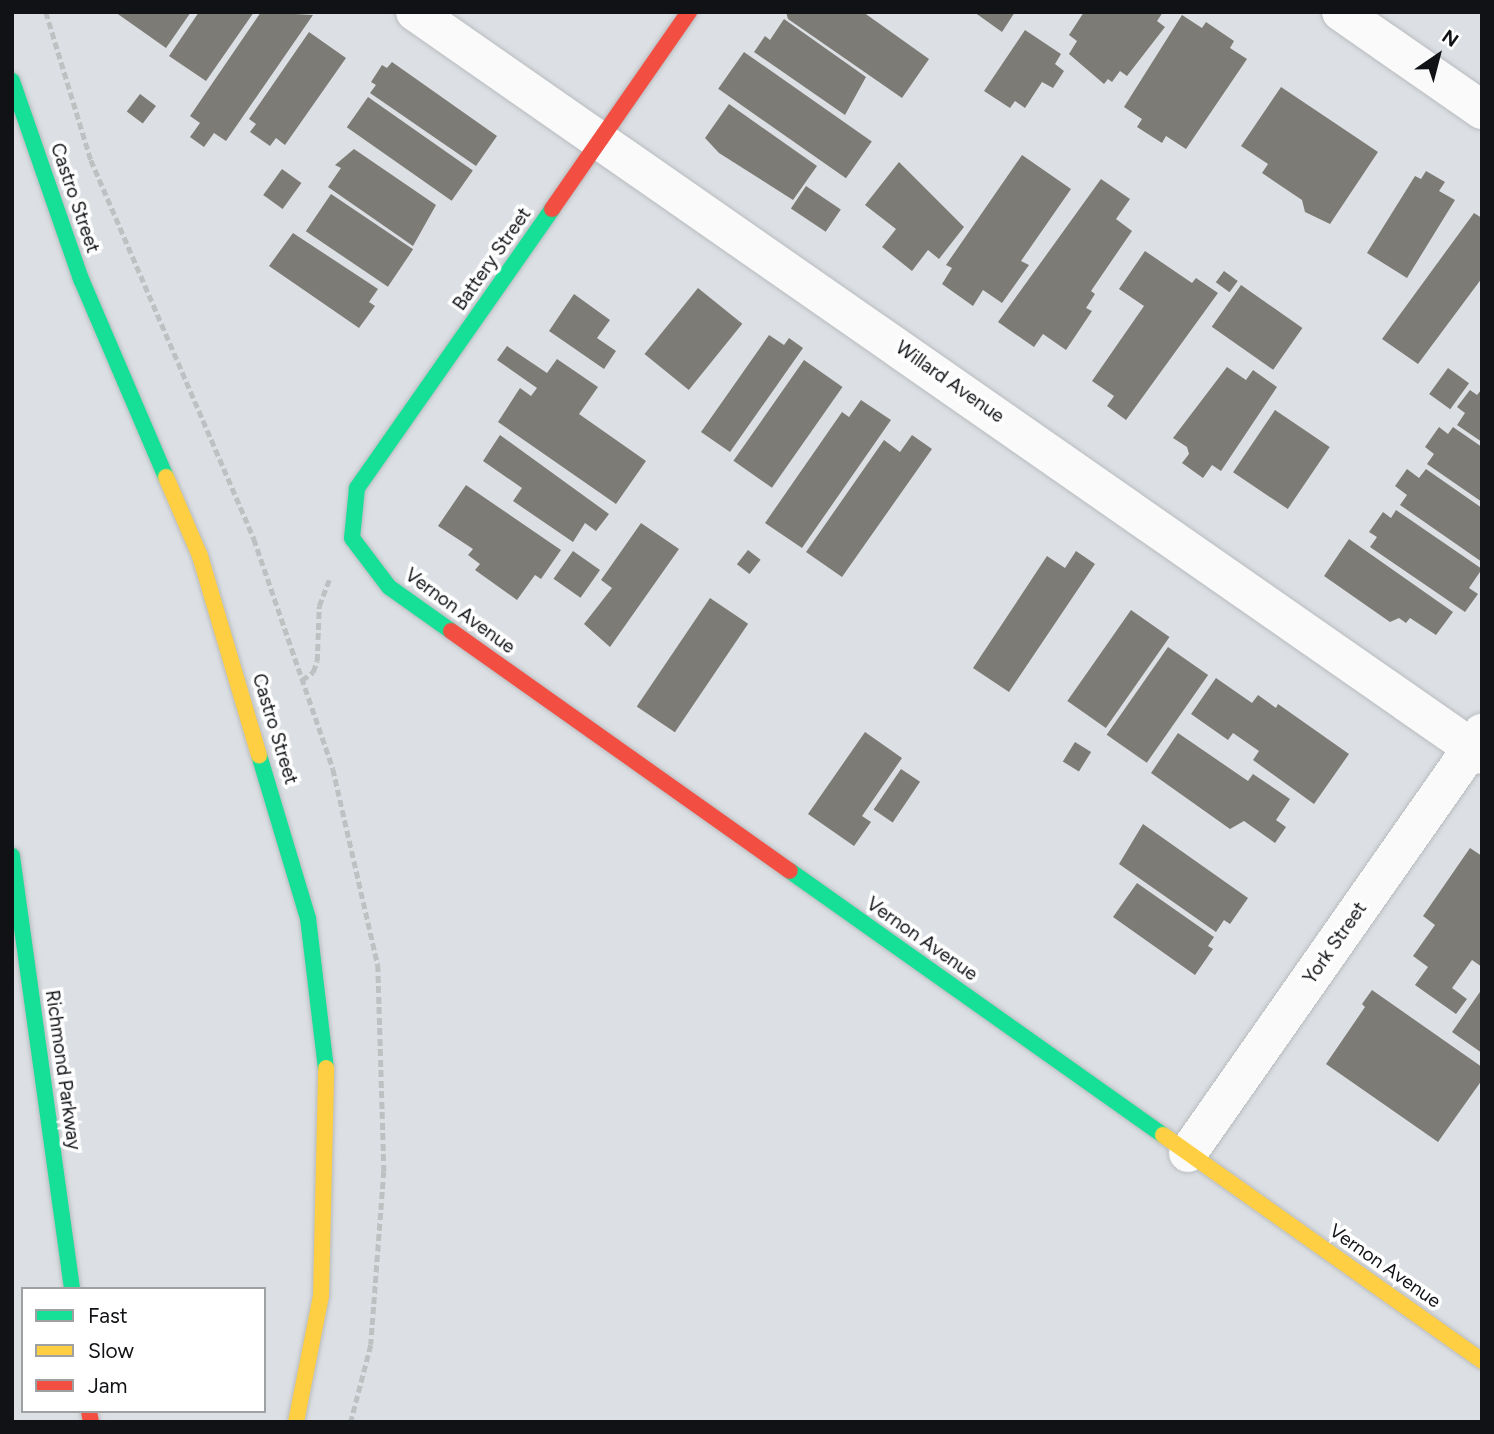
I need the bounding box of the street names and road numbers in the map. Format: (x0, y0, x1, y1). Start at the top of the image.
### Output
street label: Castro Street (46, 140, 104, 256)
street label: Battery Street (448, 203, 536, 315)
street label: Willard Avenue (891, 336, 1009, 428)
street label: Vernon Avenue (401, 563, 519, 659)
street label: Castro Street (247, 671, 303, 787)
street label: Vernon Avenue (862, 892, 982, 986)
street label: York Street (1298, 898, 1372, 988)
street label: Richmond Parkway (40, 989, 86, 1151)
street label: Vernon Avenue (1325, 1219, 1445, 1313)

